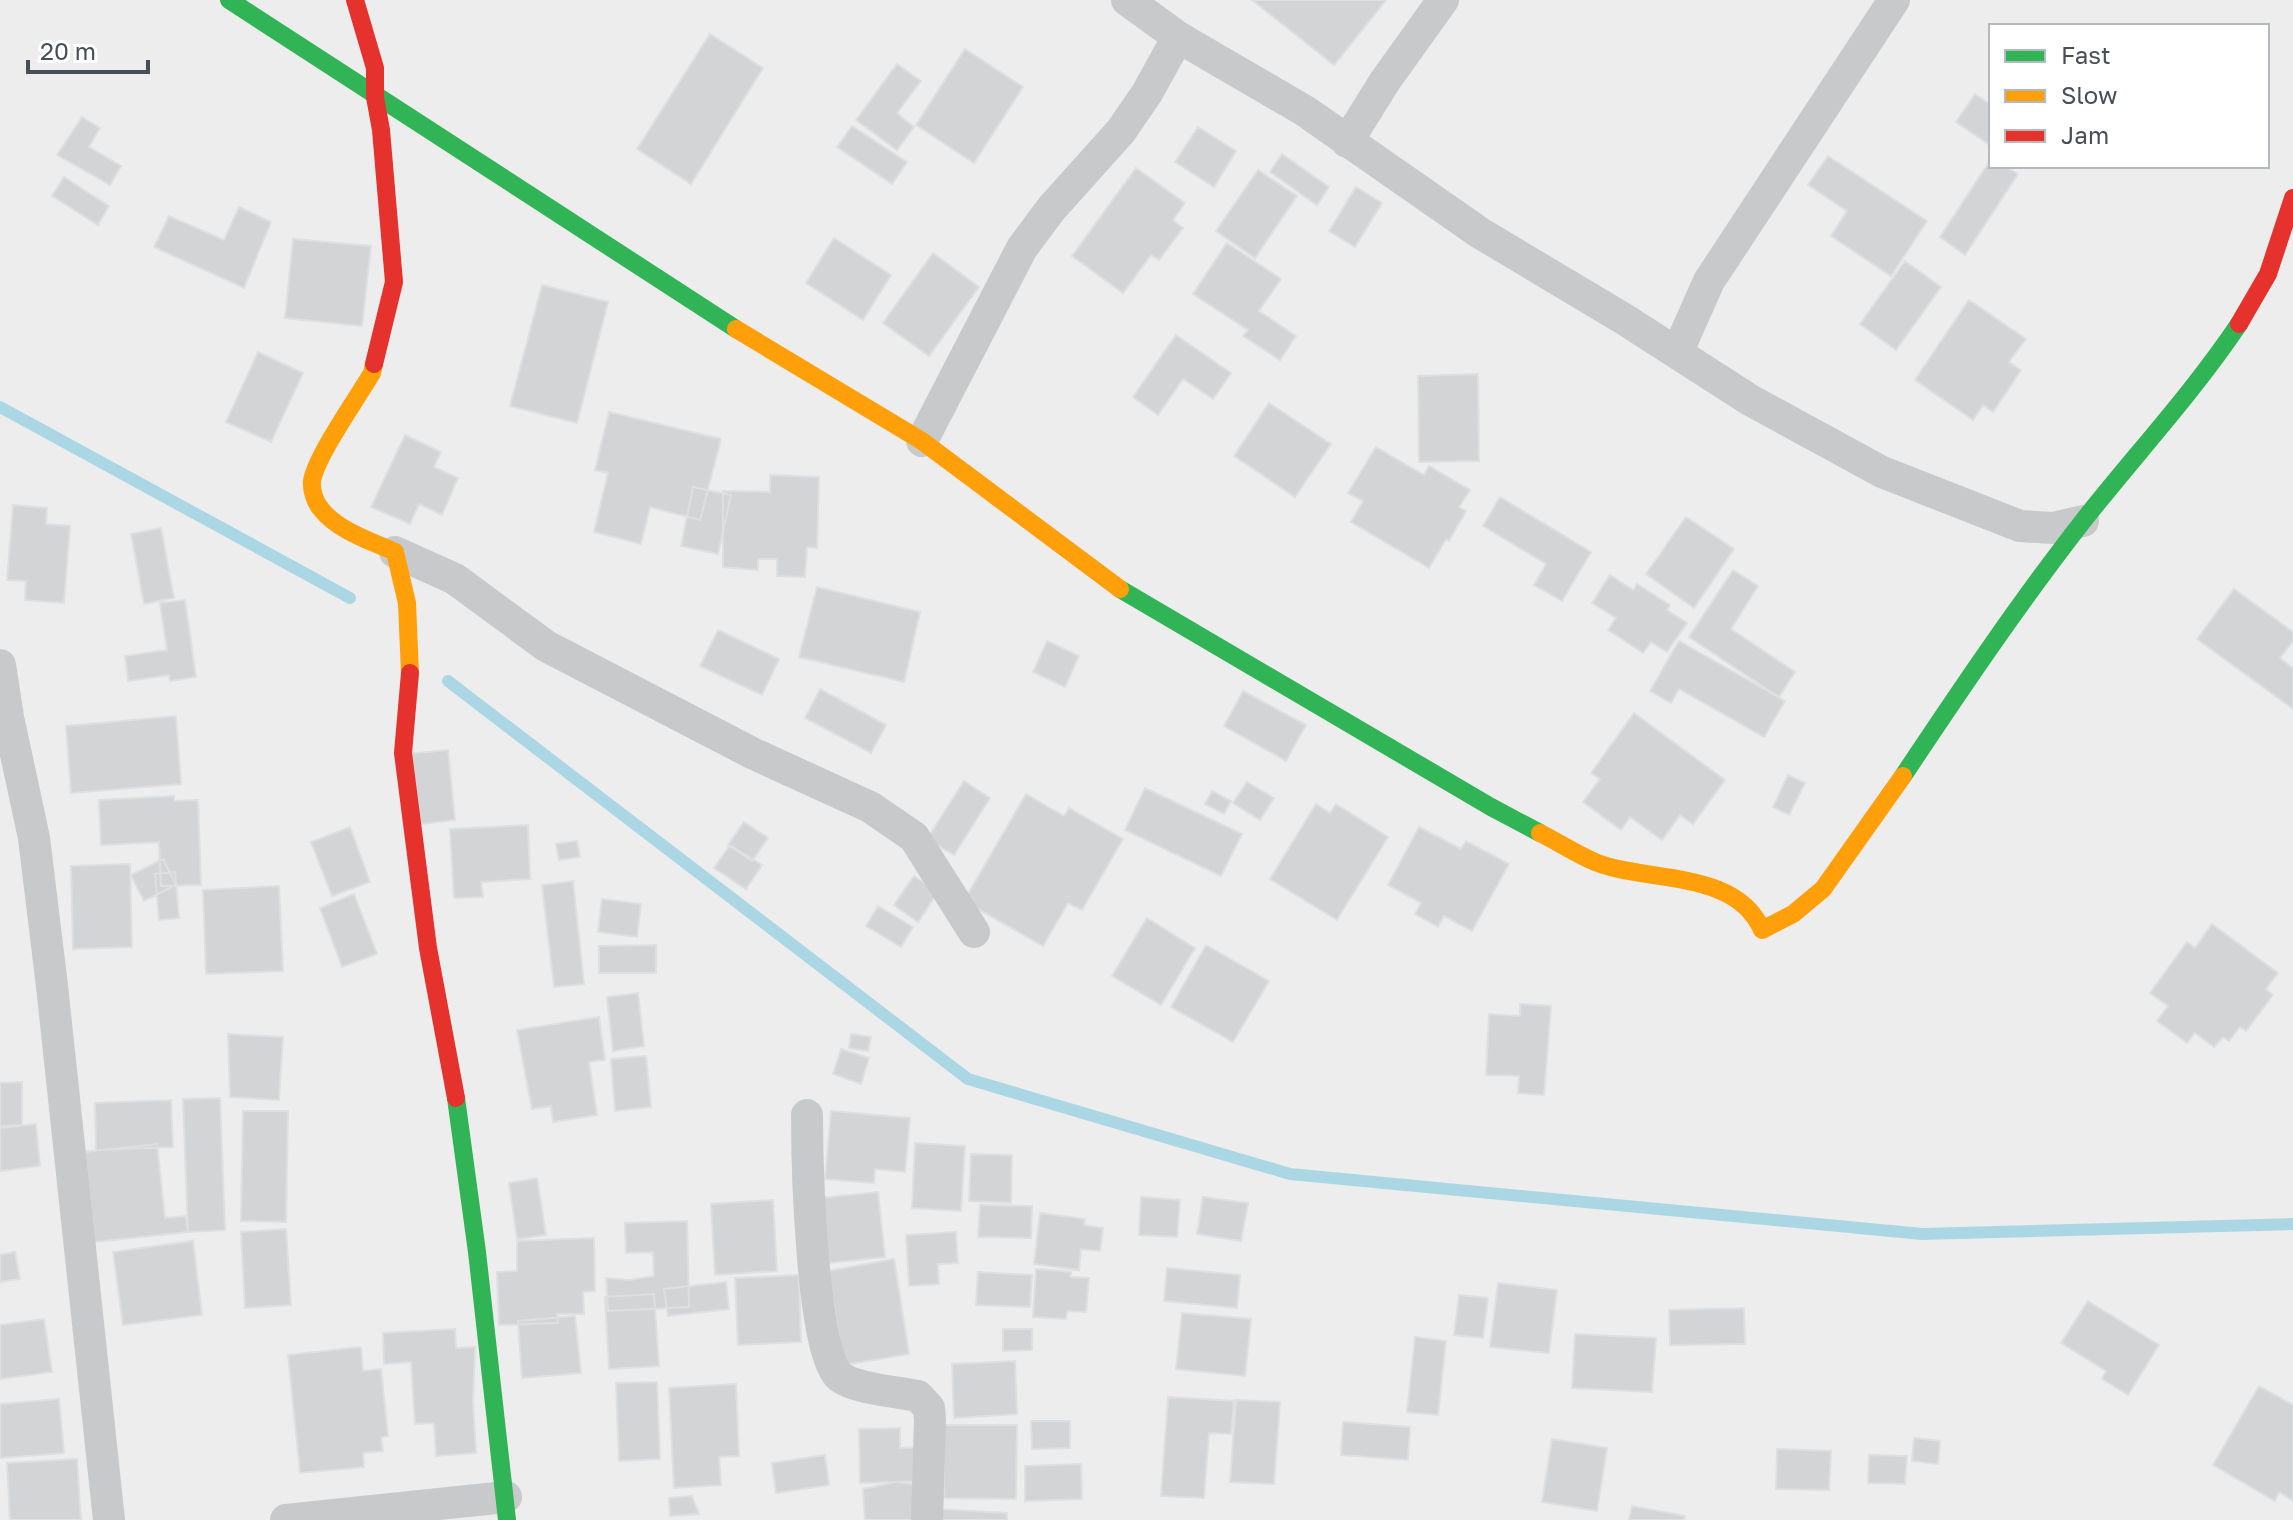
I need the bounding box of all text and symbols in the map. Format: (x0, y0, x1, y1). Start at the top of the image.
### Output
scale bar (28, 24, 148, 74)
legend (1989, 24, 2269, 168)
text: 20 m (40, 36, 96, 65)
text: Fast (2061, 40, 2111, 69)
text: Slow (2061, 80, 2117, 109)
text: Jam (2061, 120, 2109, 149)

